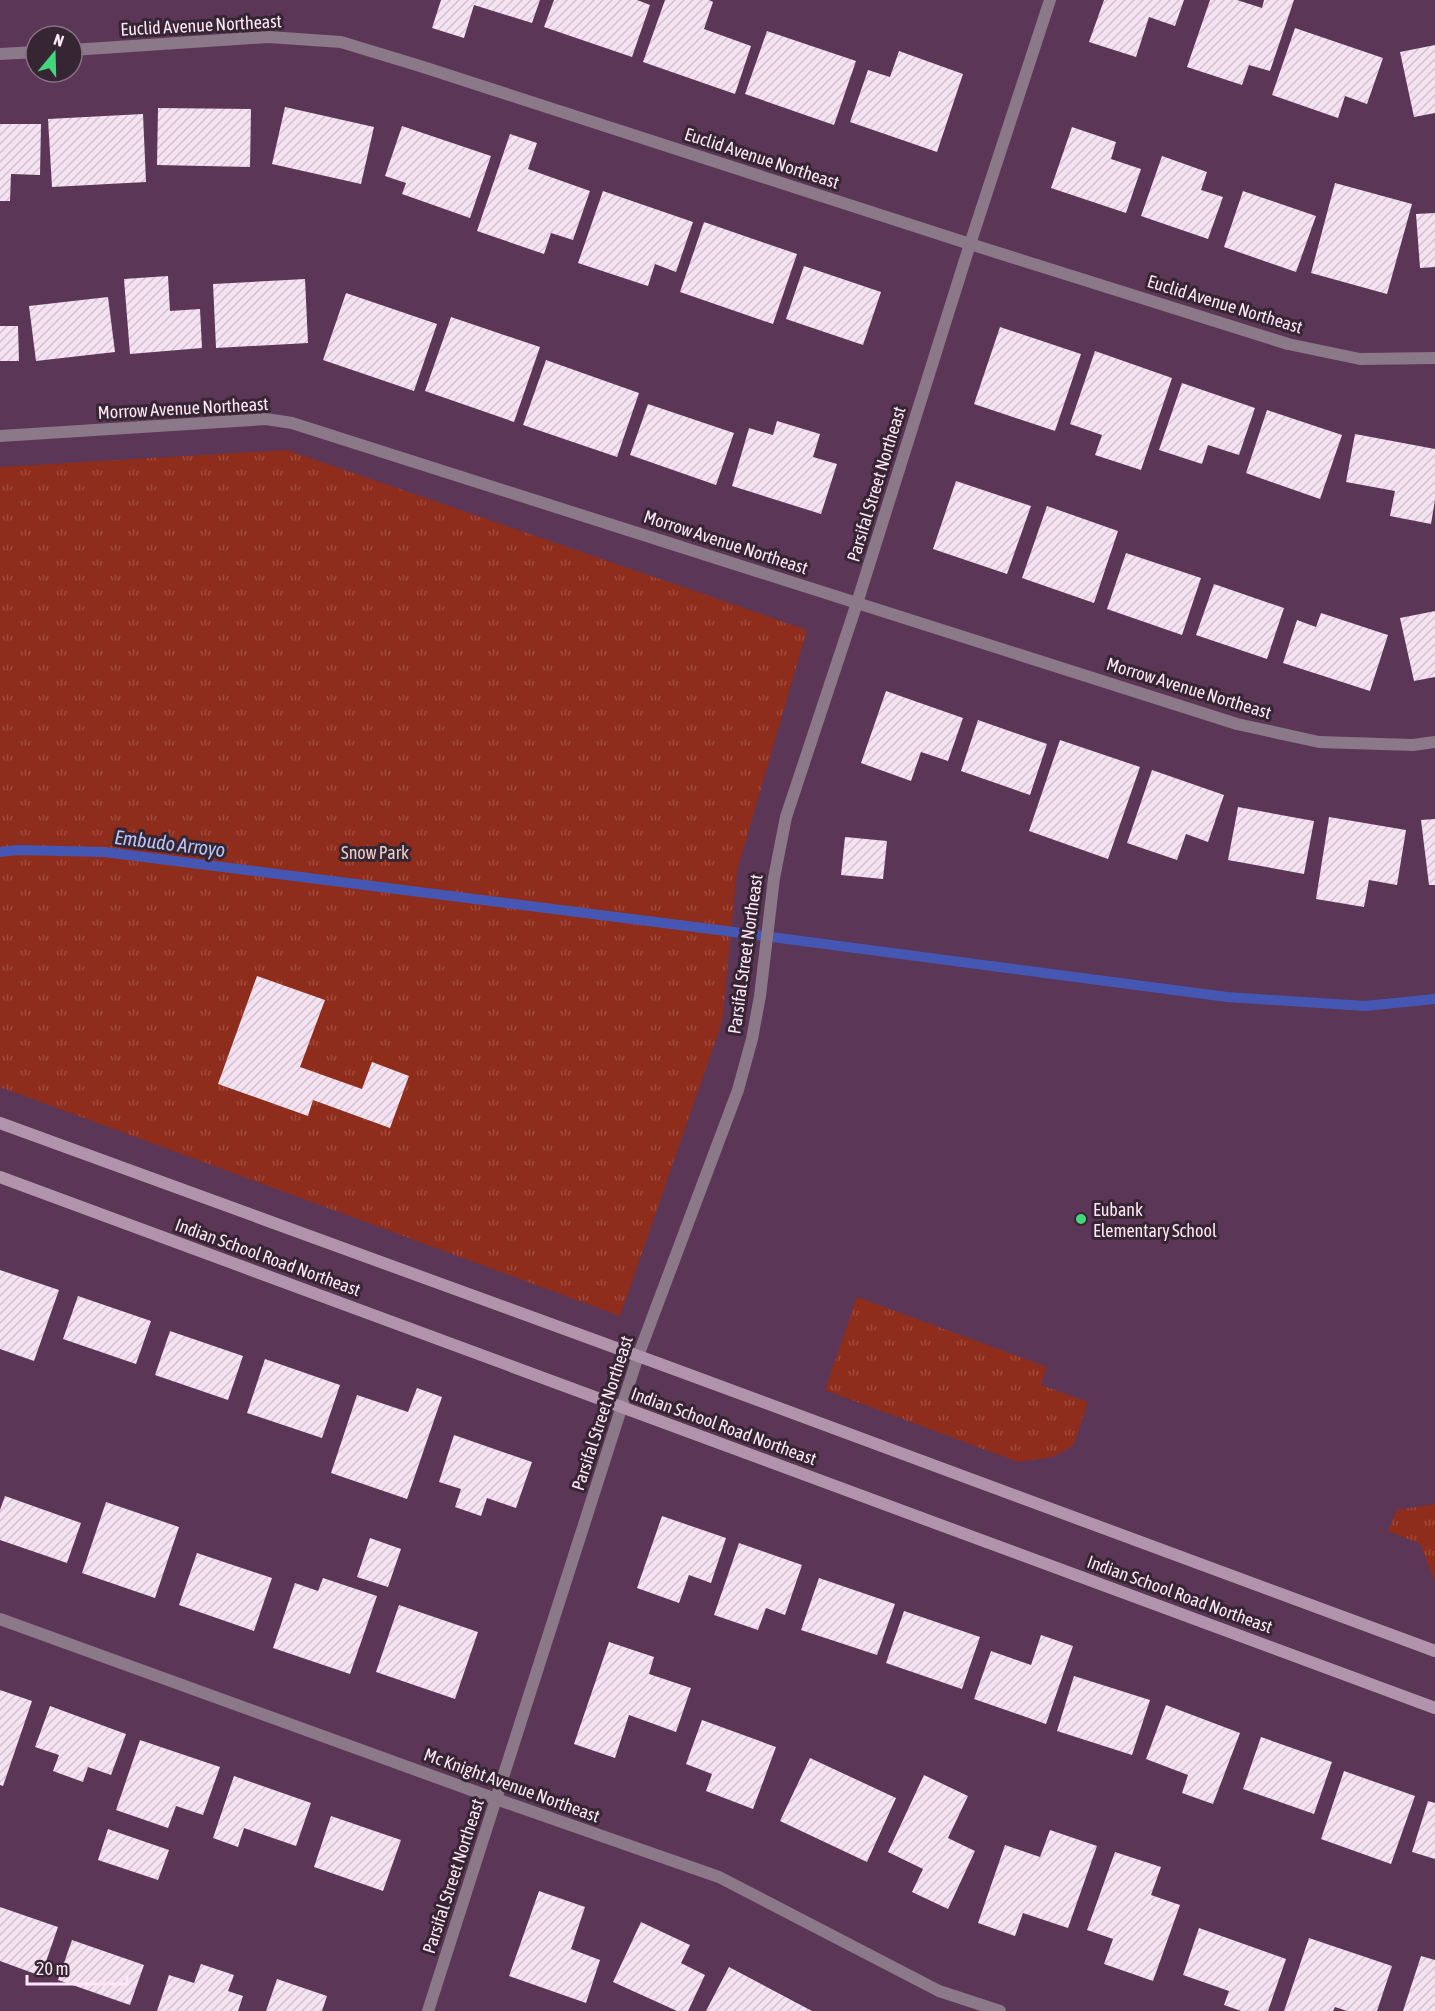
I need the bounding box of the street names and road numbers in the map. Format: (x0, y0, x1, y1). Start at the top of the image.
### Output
street label: Euclid Avenue Northeast (120, 10, 282, 40)
street label: Euclid Avenue Northeast (682, 123, 842, 193)
street label: Euclid Avenue Northeast (1145, 270, 1305, 338)
street label: Morrow Avenue Northeast (97, 393, 269, 423)
street label: Parsifal Street Northeast (842, 404, 910, 564)
street label: Morrow Avenue Northeast (641, 506, 811, 578)
street label: Morrow Avenue Northeast (1104, 653, 1274, 723)
street label: Parsifal Street Northeast (723, 873, 767, 1035)
street label: Indian School Road Northeast (172, 1214, 364, 1300)
street label: Parsifal Street Northeast (567, 1333, 637, 1493)
street label: Indian School Road Northeast (628, 1383, 820, 1469)
street label: Indian School Road Northeast (1084, 1551, 1276, 1637)
street label: Mc Knight Avenue Northeast (421, 1743, 603, 1827)
street label: Parsifal Street Northeast (418, 1796, 488, 1956)

